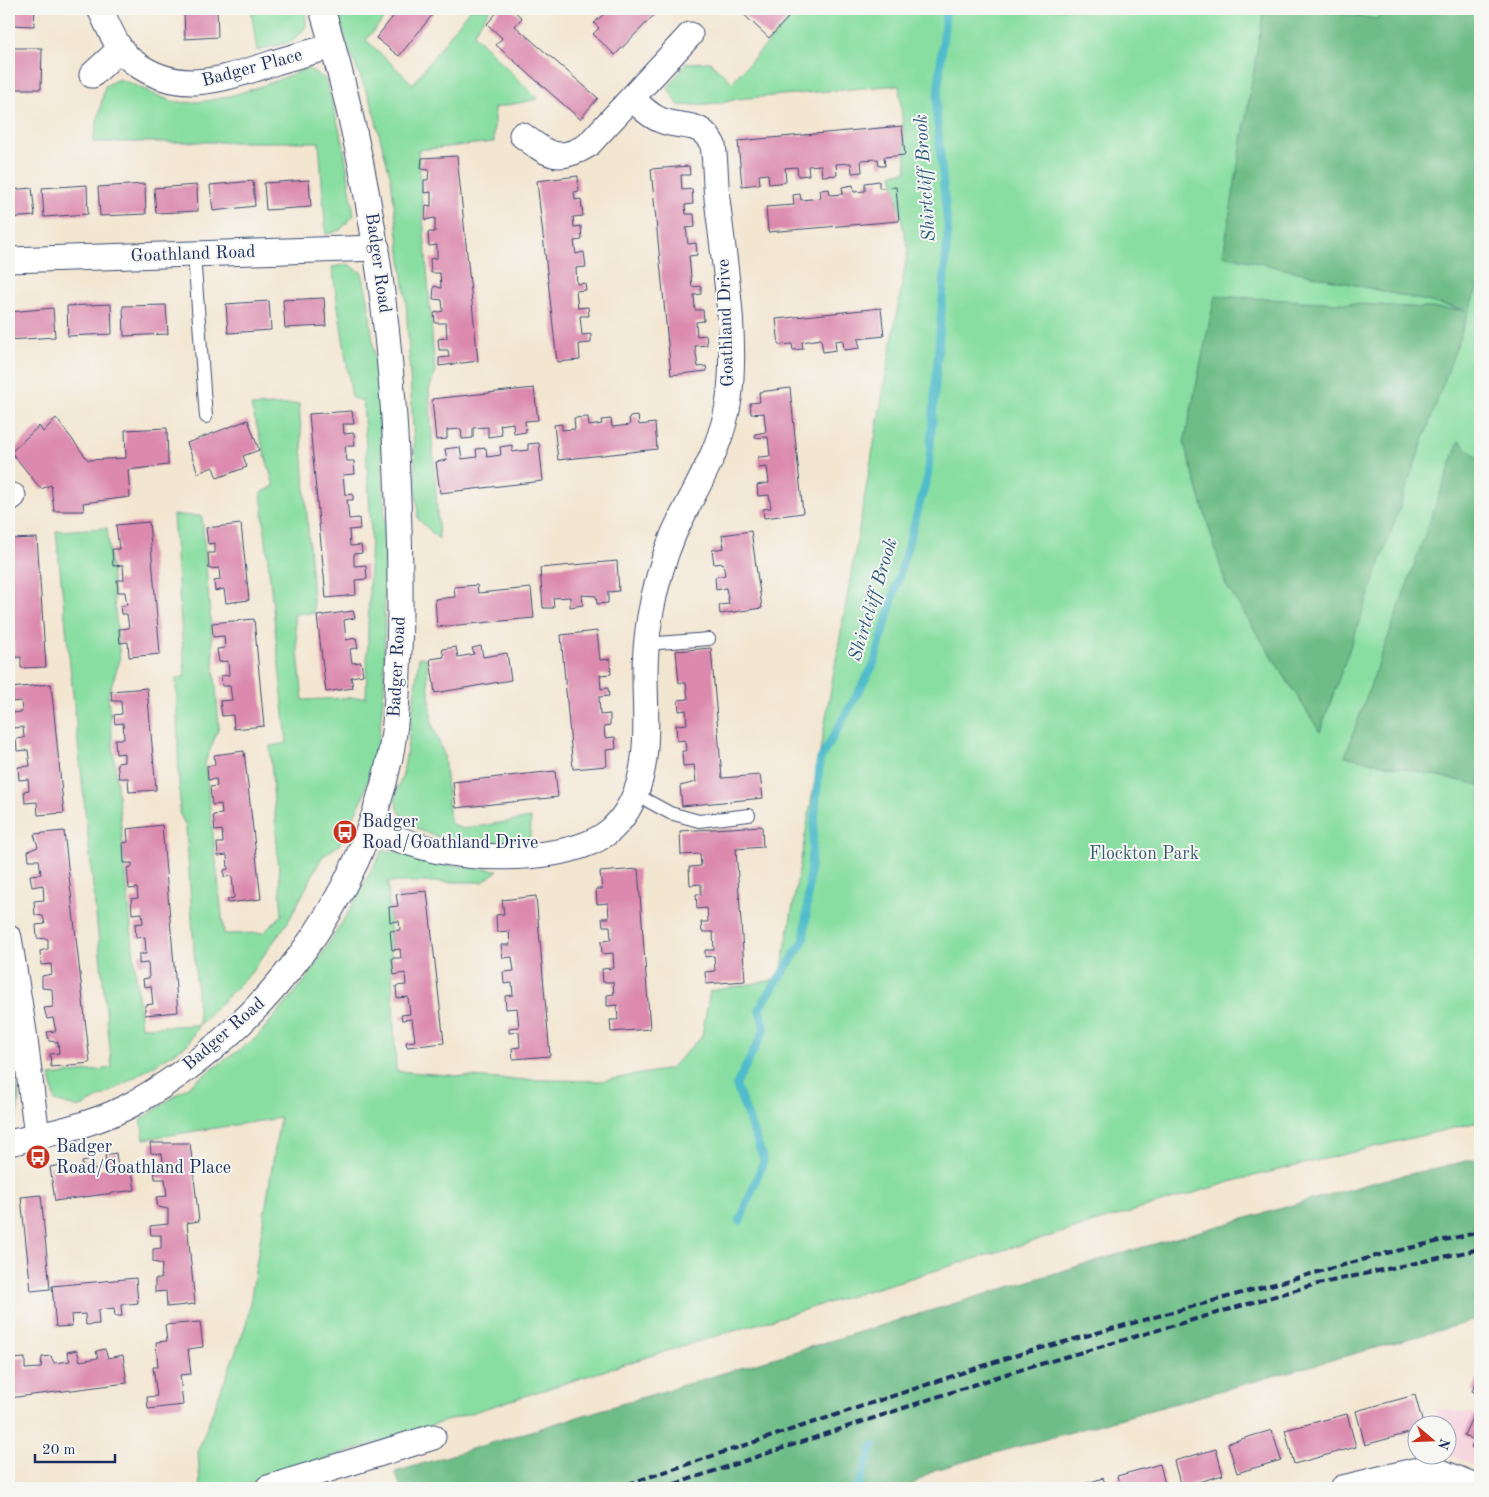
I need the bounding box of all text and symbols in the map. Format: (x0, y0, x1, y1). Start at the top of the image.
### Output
street label: Badger Place (200, 46, 304, 90)
water label: Shirtcliff Brook (912, 114, 940, 242)
street label: Badger Road (362, 212, 394, 314)
street label: Goathland Road (130, 243, 256, 265)
street label: Goathland Drive (715, 259, 737, 387)
water label: Shirtcliff Brook (846, 536, 902, 664)
street label: Badger Road (385, 616, 409, 718)
place label: Badger Road/Goathland Drive (362, 813, 538, 852)
bus stop icon: Badger Road/Goathland Drive (332, 819, 358, 845)
park label: Flockton Park (1089, 845, 1199, 863)
street label: Badger Road (180, 994, 268, 1074)
place label: Badger Road/Goathland Place (56, 1138, 231, 1177)
bus stop icon: Badger Road/Goathland Place (25, 1144, 51, 1170)
north arrow (1406, 1414, 1456, 1464)
scale bar (35, 1432, 115, 1464)
text: N (1435, 1437, 1452, 1452)
text: 20 m (42, 1443, 76, 1458)

